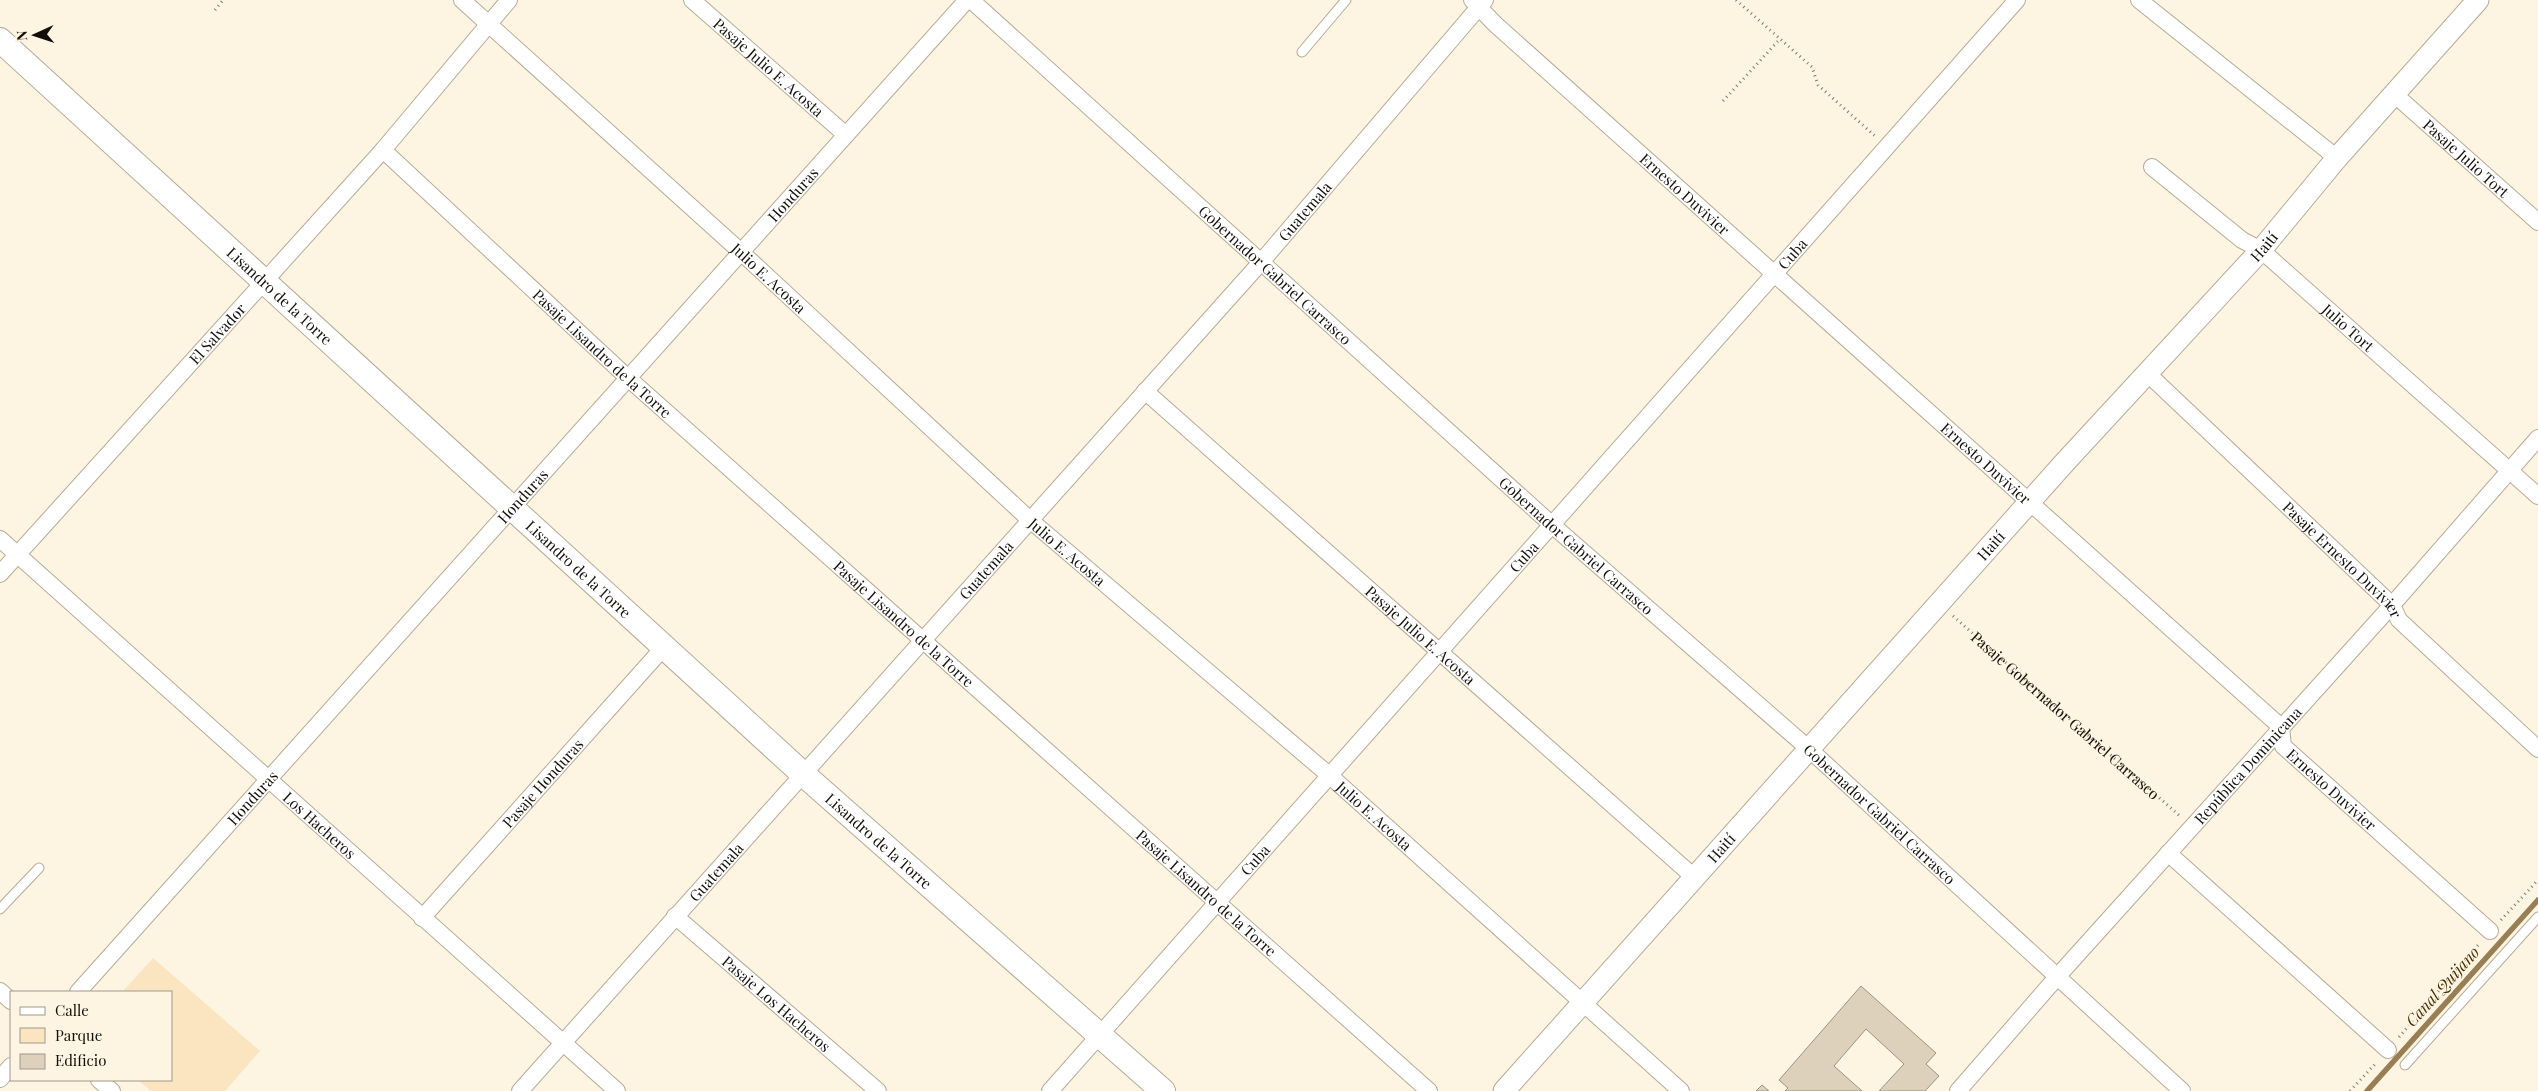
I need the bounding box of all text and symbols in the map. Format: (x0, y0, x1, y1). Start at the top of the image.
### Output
north arrow (10, 10, 60, 60)
street label: Pasaje Julio E. Acosta (709, 13, 828, 121)
text: N (12, 30, 31, 41)
street label: Pasaje Julio Tort (2419, 115, 2514, 202)
street label: Ernesto Duvivier (1636, 148, 1734, 239)
street label: Honduras (763, 163, 822, 226)
street label: Guatemala (1274, 177, 1336, 245)
street label: Gobernador Gabriel Carrasco (1195, 201, 1356, 349)
street label: Haití (2246, 227, 2282, 266)
street label: Cuba (1773, 233, 1812, 273)
street label: Julio E. Acosta (727, 238, 811, 318)
street label: Lisandro de la Torre (223, 243, 337, 349)
street label: Pasaje Lisandro de la Torre (529, 285, 676, 422)
street label: El Salvador (184, 299, 250, 368)
street label: Julio Tort (2317, 299, 2379, 356)
street label: Ernesto Duvivier (1937, 418, 2035, 509)
street label: Honduras (493, 465, 552, 528)
street label: Gobernador Gabriel Carrasco (1495, 472, 1658, 619)
street label: Pasaje Ernesto Duvivier (2279, 497, 2407, 621)
street label: Julio E. Acosta (1024, 513, 1110, 590)
street label: Lisandro de la Torre (522, 516, 635, 622)
street label: Haití (1972, 526, 2009, 564)
street label: Guatemala (954, 536, 1018, 603)
street label: Cuba (1505, 537, 1543, 576)
street label: Pasaje Lisandro de la Torre (829, 556, 978, 691)
street label: Pasaje Julio E. Acosta (1361, 581, 1480, 689)
street label: Pasaje Gobernador Gabriel Carrasco (1967, 627, 2164, 804)
street label: República Dominicana (2190, 702, 2306, 828)
street label: Pasaje Honduras (498, 734, 587, 832)
street label: Gobernador Gabriel Carrasco (1800, 739, 1960, 889)
street label: Ernesto Duvivier (2282, 744, 2381, 835)
street label: Honduras (223, 766, 282, 829)
street label: Julio E. Acosta (1332, 776, 1417, 855)
street label: Los Hacheros (279, 787, 360, 863)
street label: Lisandro de la Torre (821, 788, 936, 893)
street label: Pasaje Lisandro de la Torre (1132, 825, 1281, 961)
street label: Haití (1703, 828, 1740, 867)
street label: Guatemala (684, 838, 748, 905)
street label: Cuba (1236, 840, 1274, 879)
water label: Canal Quijano (2400, 941, 2484, 1031)
street label: Pasaje Los Hacheros (718, 951, 835, 1056)
legend (10, 991, 172, 1081)
text: Calle (55, 1000, 89, 1020)
text: Parque (55, 1025, 102, 1045)
text: Edificio (55, 1050, 106, 1070)

